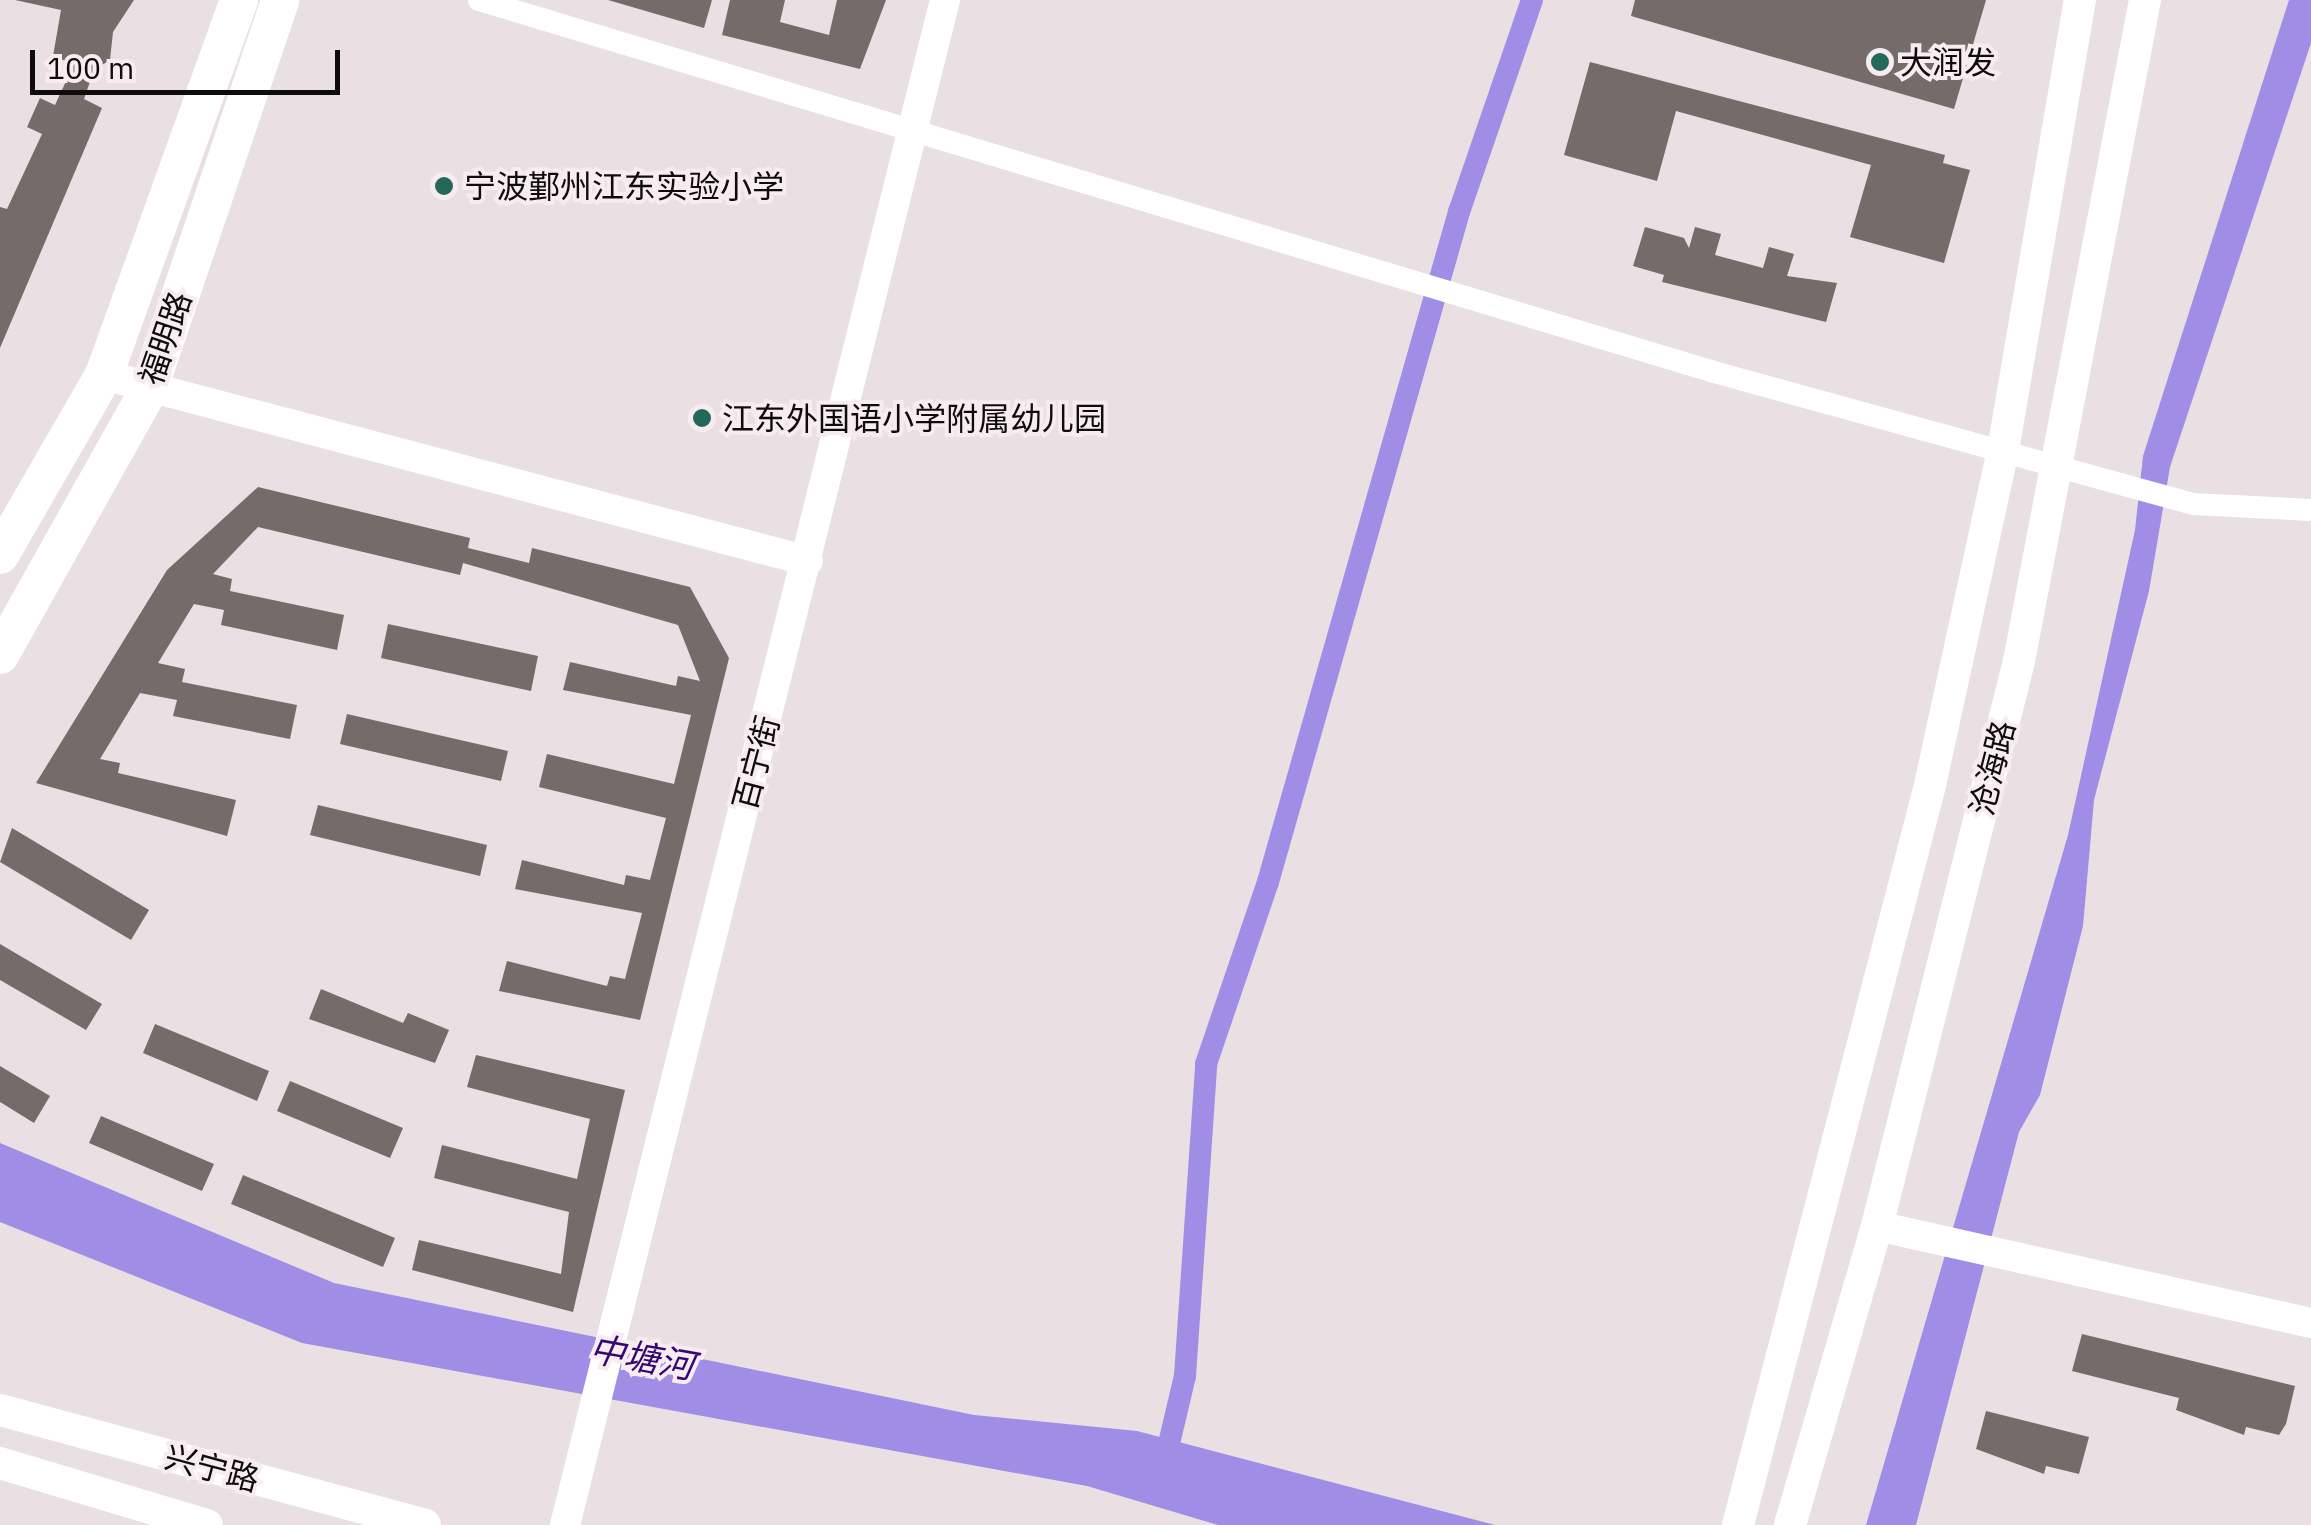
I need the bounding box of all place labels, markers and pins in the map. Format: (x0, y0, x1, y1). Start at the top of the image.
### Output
place label: 大润发 (1900, 43, 1996, 81)
marker: 大润发 (1869, 51, 1891, 73)
place label: 宁波鄞州江东实验小学 (464, 167, 784, 205)
marker: 宁波鄞州江东实验小学 (433, 175, 455, 197)
place label: 江东外国语小学附属幼儿园 (722, 399, 1106, 437)
marker: 江东外国语小学附属幼儿园 (691, 407, 713, 429)

